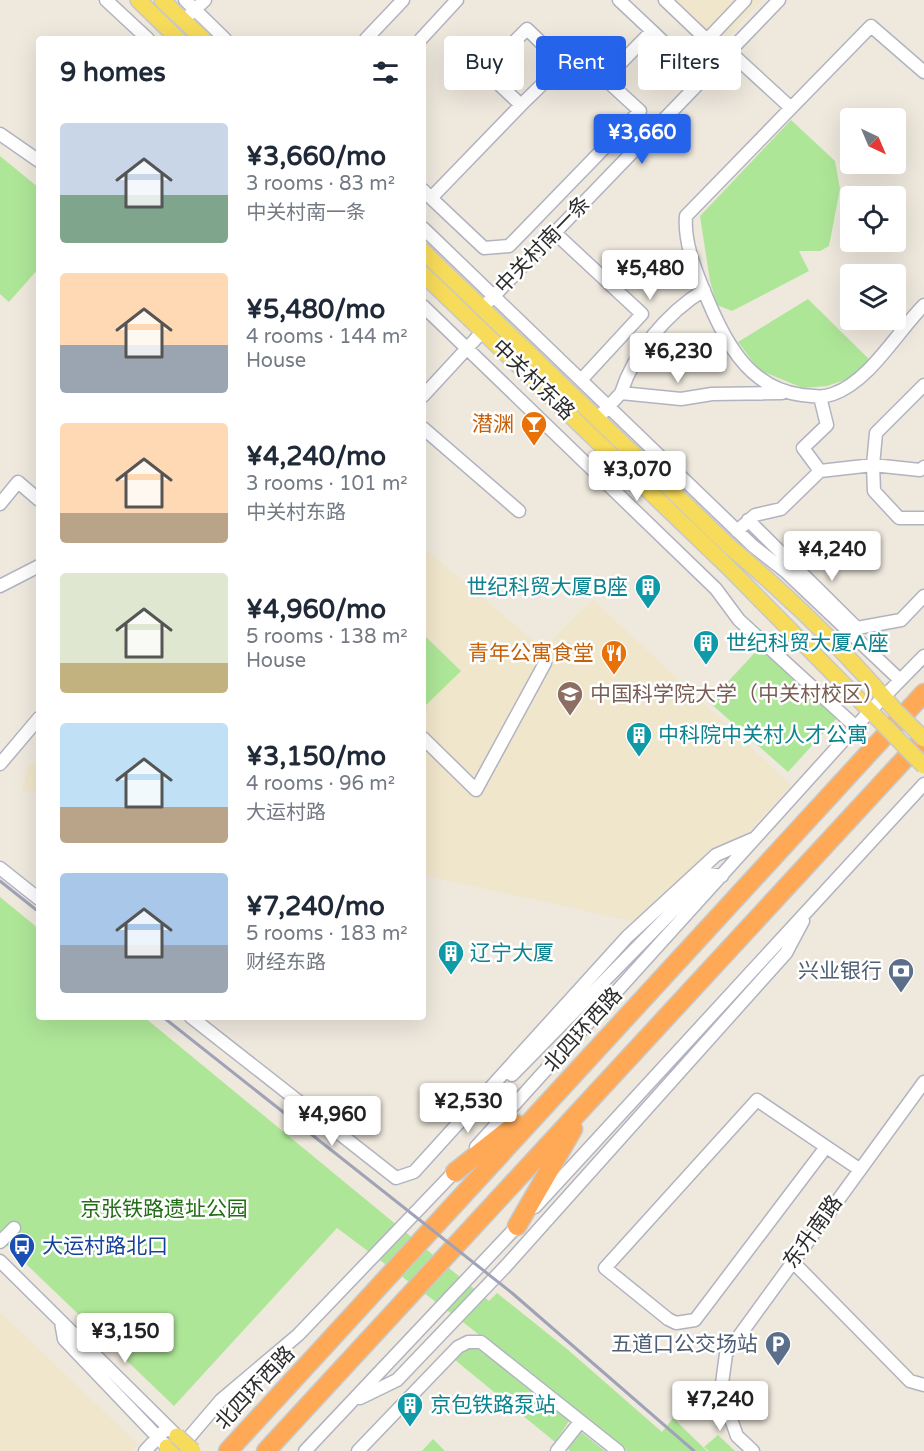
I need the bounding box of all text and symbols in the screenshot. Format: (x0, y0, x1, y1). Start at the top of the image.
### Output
chip: Buy (444, 36, 524, 90)
chip: Rent (536, 36, 626, 90)
chip: Filters (638, 36, 741, 90)
icon: filters (369, 56, 402, 89)
text: 9 homes (60, 57, 166, 88)
north arrow (840, 108, 906, 174)
map controls (840, 108, 906, 330)
pin: ¥3,660 (593, 114, 691, 165)
text: ¥3,660 (608, 121, 676, 145)
text: ¥3,660/mo (246, 141, 386, 172)
icon: home (108, 147, 180, 219)
text: 3 rooms · 83 m² (246, 172, 395, 196)
button: locate (840, 186, 906, 252)
street label: 中关村南一条 (490, 191, 596, 299)
text: 中关村南一条 (246, 201, 366, 225)
pin: ¥5,480 (601, 250, 699, 301)
text: ¥5,480 (616, 257, 684, 281)
button: layers (840, 264, 906, 330)
text: ¥5,480/mo (246, 294, 385, 325)
icon: home (108, 297, 180, 369)
text: 4 rooms · 144 m² (246, 325, 408, 349)
pin: ¥6,230 (629, 333, 727, 384)
street label: 中关村东路 (487, 335, 579, 425)
text: ¥6,230 (644, 340, 712, 364)
text: House (246, 349, 306, 373)
bar icon: 潜渊 (519, 409, 549, 447)
place label: 潜渊 (472, 412, 514, 437)
text: ¥4,240/mo (246, 441, 386, 472)
icon: home (108, 447, 180, 519)
pin: ¥3,070 (588, 451, 686, 502)
text: ¥3,070 (603, 458, 671, 482)
text: 3 rooms · 101 m² (246, 472, 408, 496)
text: 中关村东路 (246, 501, 346, 525)
pin: ¥4,240 (783, 531, 881, 582)
text: ¥4,240 (798, 538, 866, 562)
building icon: 世纪科贸大厦B座 (633, 572, 663, 610)
place label: 世纪科贸大厦B座 (466, 575, 628, 600)
text: ¥4,960/mo (246, 594, 386, 625)
icon: home (108, 597, 180, 669)
text: 5 rooms · 138 m² (246, 625, 408, 649)
building icon: 世纪科贸大厦A座 (691, 628, 721, 666)
place label: 世纪科贸大厦A座 (726, 631, 889, 656)
restaurant icon: 青年公寓食堂 (599, 638, 629, 676)
place label: 青年公寓食堂 (468, 641, 594, 666)
text: House (246, 649, 306, 673)
school or university icon: 中国科学院大学（中关村校区） (555, 679, 585, 717)
place label: 中国科学院大学（中关村校区） (590, 682, 884, 707)
building icon: 中科院中关村人才公寓 (624, 720, 654, 758)
place label: 中科院中关村人才公寓 (658, 723, 868, 748)
text: ¥3,150/mo (246, 741, 386, 772)
icon: home (108, 747, 180, 819)
text: 4 rooms · 96 m² (246, 772, 395, 796)
text: 大运村路 (246, 801, 326, 825)
text: ¥7,240/mo (246, 891, 385, 922)
icon: home (108, 897, 180, 969)
text: 5 rooms · 183 m² (246, 922, 408, 946)
building icon: 辽宁大厦 (436, 938, 466, 976)
place label: 辽宁大厦 (470, 941, 554, 966)
text: 财经东路 (246, 951, 326, 975)
bank icon: 兴业银行 (886, 956, 916, 994)
place label: 兴业银行 (798, 959, 882, 984)
street label: 北四环西路 (539, 983, 627, 1077)
pin: ¥2,530 (419, 1083, 517, 1134)
text: ¥2,530 (434, 1090, 502, 1114)
pin: ¥4,960 (283, 1096, 381, 1147)
text: ¥4,960 (298, 1103, 366, 1127)
street label: 东升南路 (778, 1191, 848, 1273)
park label: 京张铁路遗址公园 (80, 1197, 248, 1222)
bus stop icon: 大运村路北口 (7, 1231, 37, 1269)
place label: 大运村路北口 (42, 1234, 168, 1259)
pin: ¥3,150 (76, 1313, 174, 1364)
text: ¥3,150 (91, 1320, 159, 1344)
parking icon: 五道口公交场站 (763, 1329, 793, 1367)
place label: 五道口公交场站 (611, 1332, 758, 1357)
street label: 北四环西路 (210, 1341, 300, 1435)
pin: ¥7,240 (671, 1381, 769, 1432)
text: ¥7,240 (686, 1388, 754, 1412)
building icon: 京包铁路泵站 (395, 1390, 425, 1428)
place label: 京包铁路泵站 (430, 1393, 556, 1418)

